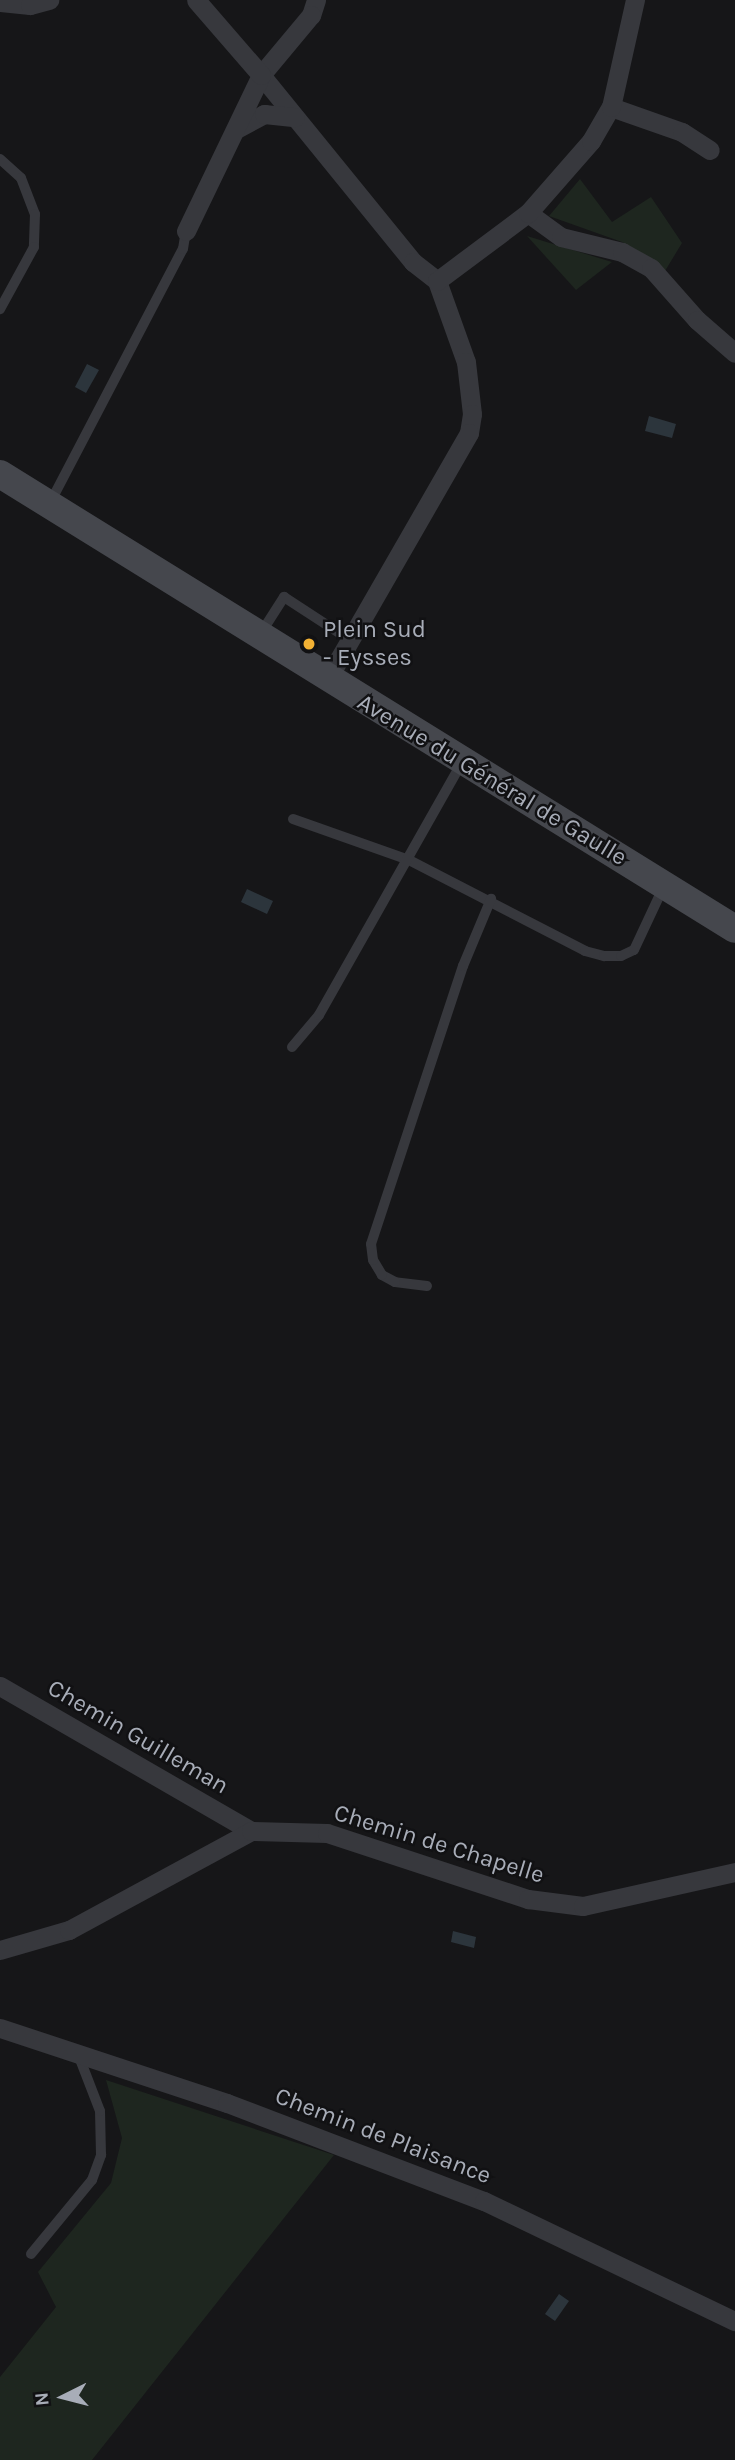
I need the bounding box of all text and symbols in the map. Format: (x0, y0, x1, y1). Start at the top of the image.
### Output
place label: Plein Sud - Eysses (323, 616, 426, 672)
marker: Plein Sud - Eysses (301, 636, 317, 652)
street label: Avenue du Général de Gaulle (352, 688, 632, 872)
street label: Chemin Guilleman (42, 1673, 234, 1801)
street label: Chemin de Chapelle (331, 1798, 547, 1890)
street label: Chemin de Plaisance (271, 2082, 495, 2190)
north arrow (28, 2362, 98, 2432)
text: N (30, 2391, 54, 2407)

